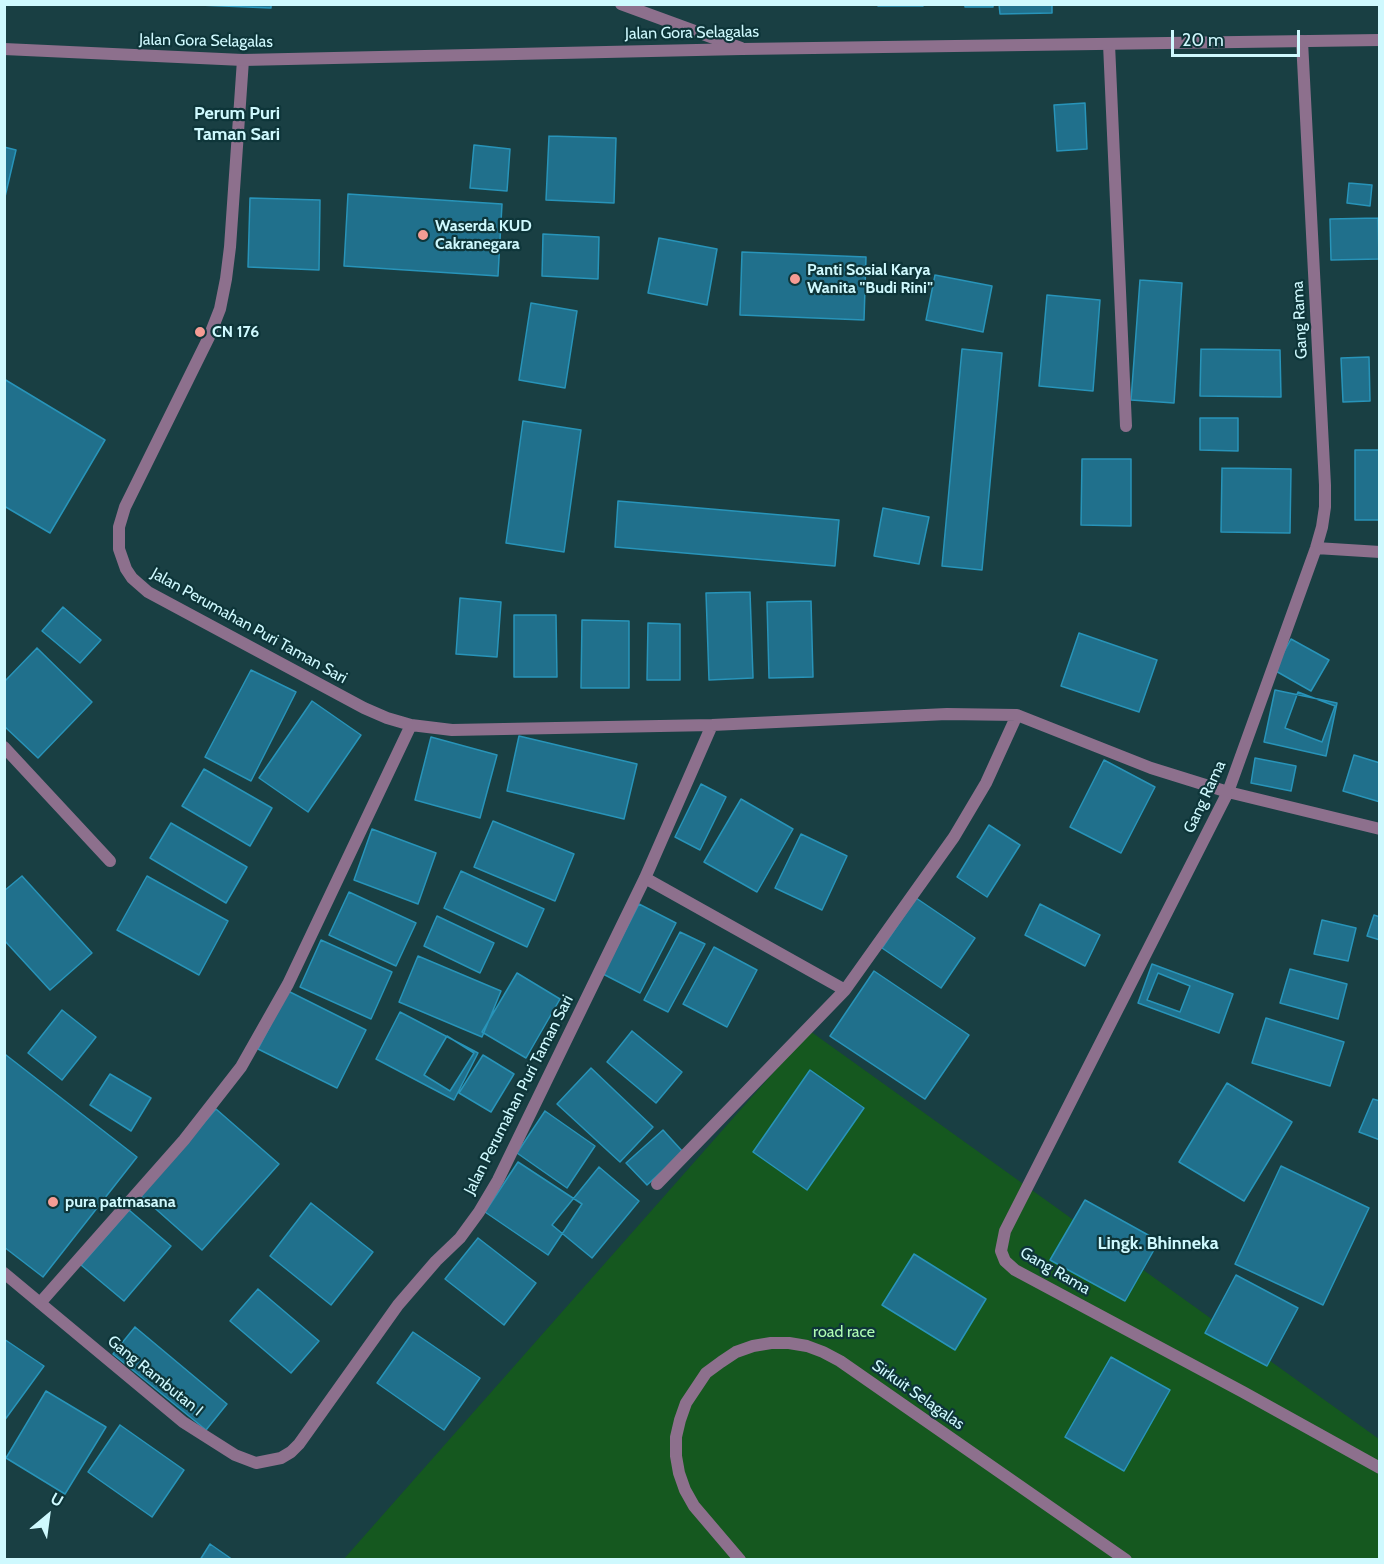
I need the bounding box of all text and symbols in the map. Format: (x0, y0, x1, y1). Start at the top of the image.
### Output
scale bar (1174, 18, 1303, 56)
street label: Jalan Gora Selagalas (625, 22, 759, 44)
text: 20 m (1182, 29, 1224, 51)
street label: Jalan Gora Selagalas (139, 30, 273, 52)
district label: Perum Puri Taman Sari (194, 103, 280, 146)
place label: Waserda KUD Cakranegara (435, 216, 532, 254)
marker: Waserda KUD Cakranegara (416, 228, 430, 242)
place label: Panti Sosial Karya Wanita "Budi Rini" (807, 260, 933, 298)
marker: Panti Sosial Karya Wanita "Budi Rini" (788, 272, 802, 286)
street label: Gang Rama (1288, 281, 1312, 359)
place label: CN 176 (212, 322, 259, 342)
marker: CN 176 (193, 325, 207, 339)
street label: Jalan Perumahan Puri Taman Sari (148, 564, 350, 688)
street label: Gang Rama (1180, 758, 1230, 836)
street label: Jalan Perumahan Puri Taman Sari (460, 992, 578, 1198)
place label: pura patmasana (65, 1192, 176, 1212)
marker: pura patmasana (46, 1195, 60, 1209)
district label: Lingk. Bhinneka (1097, 1233, 1219, 1255)
street label: Gang Rama (1016, 1243, 1094, 1299)
park label: road race (813, 1322, 875, 1342)
street label: Gang Rambutan I (103, 1332, 207, 1420)
street label: Sirkuit Selagalas (868, 1356, 968, 1434)
north arrow (18, 1486, 78, 1546)
text: U (47, 1489, 67, 1511)

